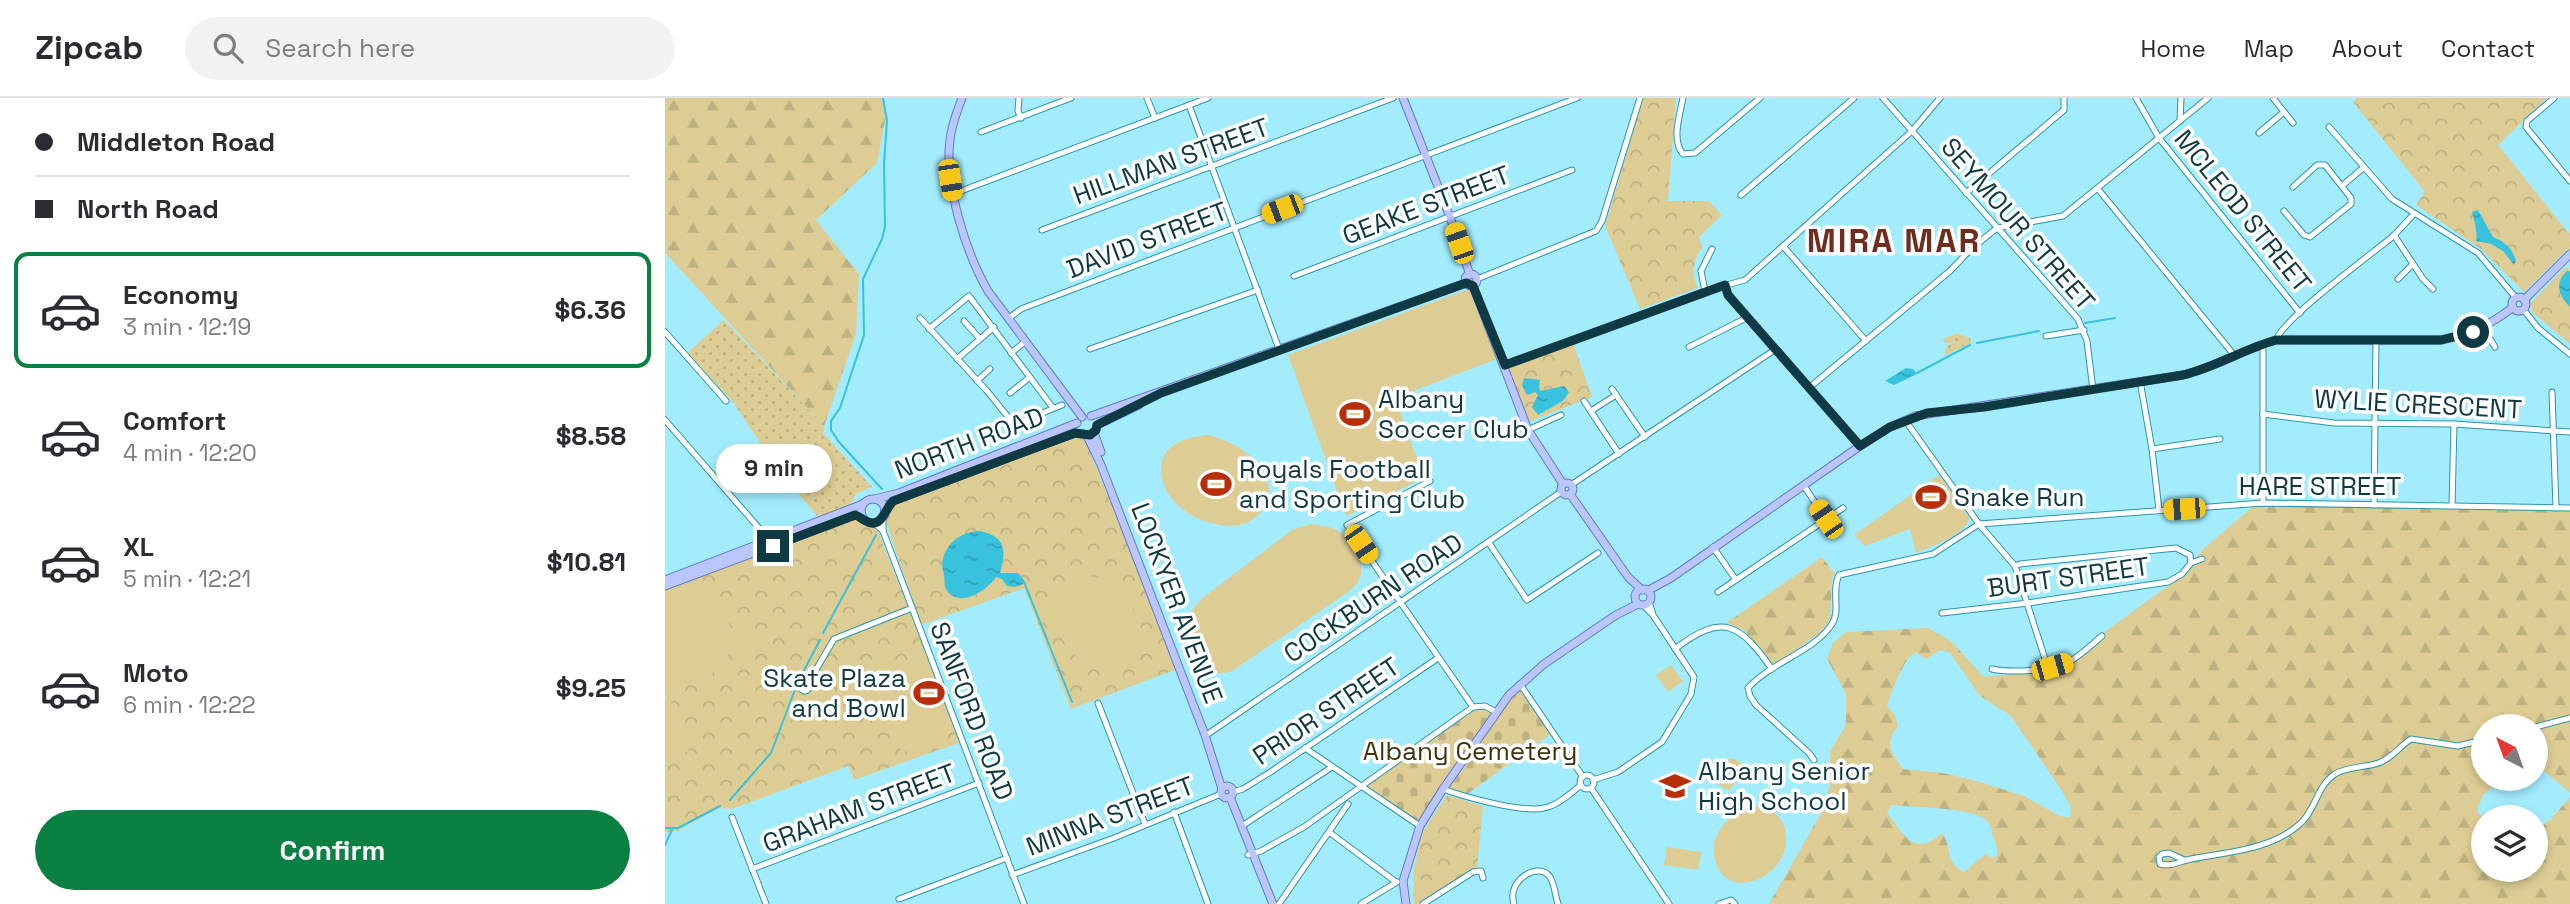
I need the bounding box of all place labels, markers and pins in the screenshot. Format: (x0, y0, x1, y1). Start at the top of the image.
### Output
place label: Albany Soccer Club (1378, 382, 1529, 446)
sports icon: Albany Soccer Club (1338, 397, 1372, 431)
place label: Royals Football and Sporting Club (1239, 452, 1465, 516)
sports icon: Royals Football and Sporting Club (1199, 467, 1233, 501)
sports icon: Snake Run (1914, 480, 1948, 514)
place label: Snake Run (1954, 480, 2084, 514)
place label: Skate Plaza and Bowl (763, 661, 906, 725)
sports icon: Skate Plaza and Bowl (912, 676, 946, 710)
place label: Albany Senior High School (1698, 754, 1870, 818)
school or university icon: Albany Senior High School (1658, 769, 1692, 803)

